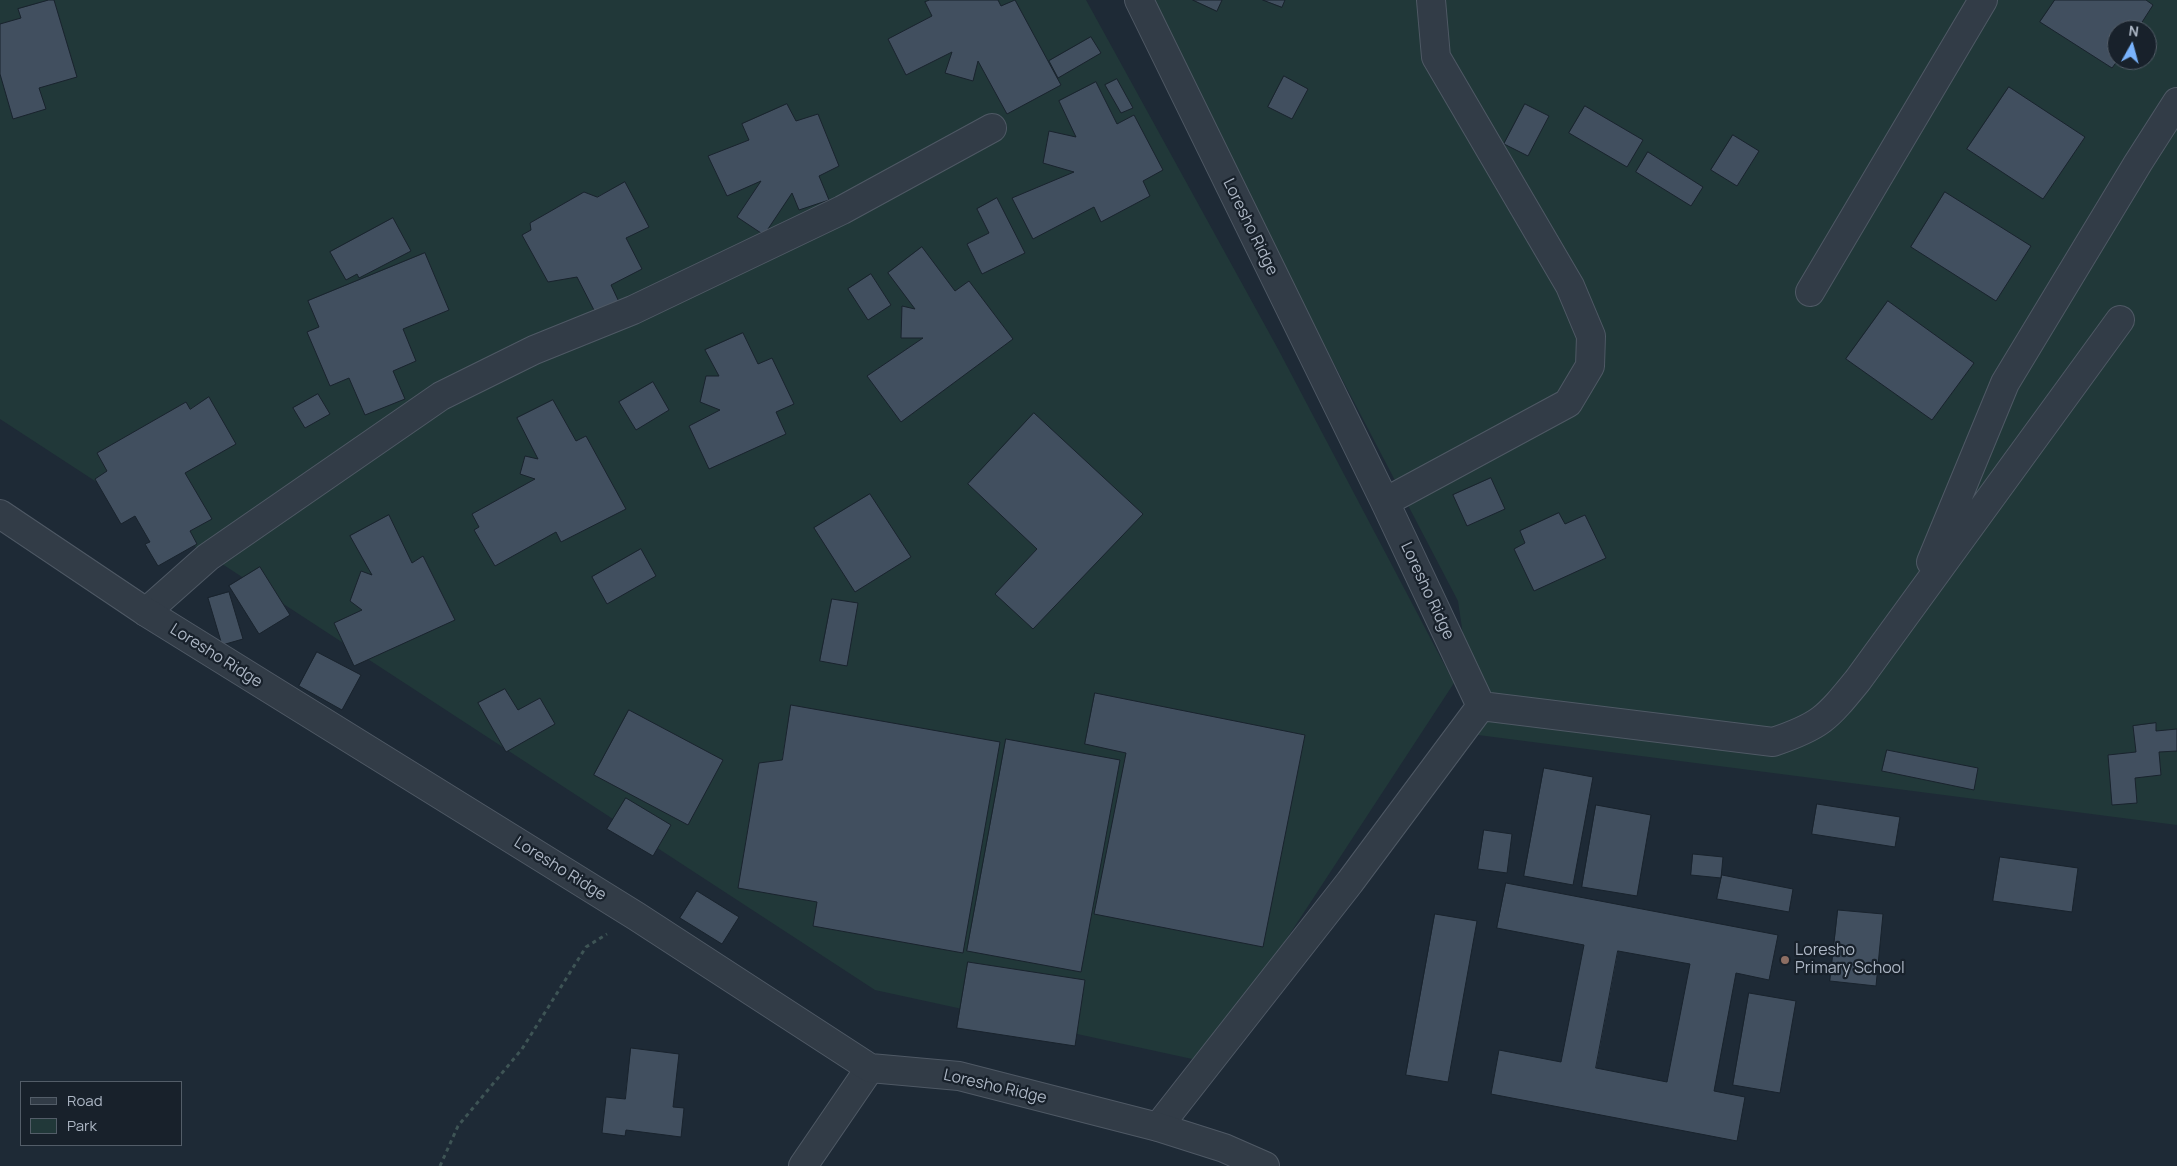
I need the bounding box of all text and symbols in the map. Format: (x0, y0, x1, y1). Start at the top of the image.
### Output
north arrow (2107, 20, 2157, 70)
text: N (2128, 21, 2140, 41)
street label: Loresho Ridge (1218, 175, 1282, 279)
street label: Loresho Ridge (1396, 539, 1458, 643)
street label: Loresho Ridge (166, 620, 266, 692)
street label: Loresho Ridge (510, 833, 610, 905)
place label: Loresho Primary School (1795, 941, 1905, 979)
marker: Loresho Primary School (1779, 954, 1791, 966)
street label: Loresho Ridge (942, 1066, 1048, 1108)
legend (20, 1081, 182, 1146)
text: Road (67, 1090, 103, 1111)
text: Park (67, 1115, 97, 1136)

